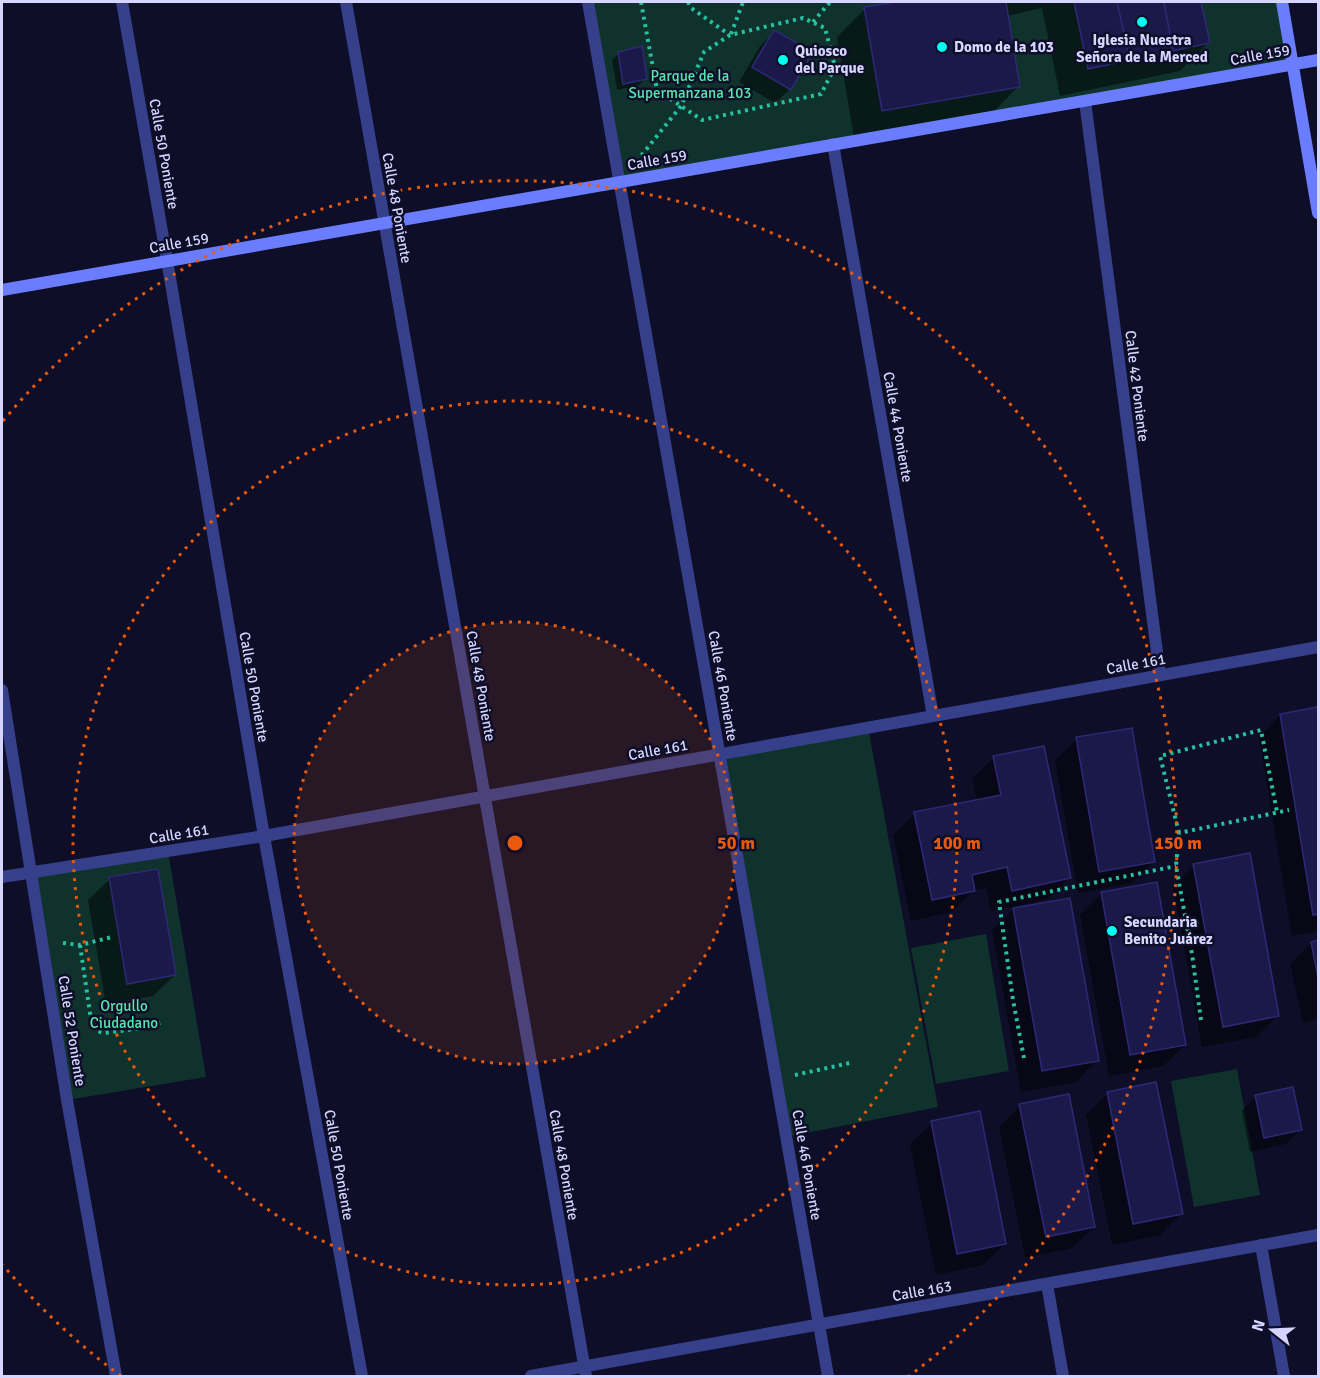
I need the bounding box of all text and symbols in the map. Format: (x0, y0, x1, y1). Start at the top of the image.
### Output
marker: Iglesia Nuestra Señora de la Merced (1135, 15, 1149, 29)
place label: Iglesia Nuestra Señora de la Merced (1076, 31, 1208, 66)
place label: Domo de la 103 (954, 38, 1054, 56)
marker: Domo de la 103 (935, 40, 949, 54)
street label: Calle 159 (1229, 41, 1291, 69)
place label: Quiosco del Parque (795, 42, 864, 77)
marker: Quiosco del Parque (776, 53, 790, 67)
park label: Parque de la Supermanzana 103 (629, 67, 751, 102)
street label: Calle 50 Poniente (145, 97, 183, 211)
street label: Calle 159 (626, 146, 688, 174)
street label: Calle 48 Poniente (378, 151, 416, 265)
street label: Calle 159 (148, 229, 210, 257)
street label: Calle 42 Poniente (1121, 329, 1153, 443)
street label: Calle 44 Poniente (879, 370, 917, 484)
street label: Calle 48 Poniente (462, 629, 500, 743)
street label: Calle 46 Poniente (704, 629, 742, 743)
street label: Calle 50 Poniente (235, 630, 273, 744)
street label: Calle 161 (1105, 650, 1167, 678)
street label: Calle 161 (627, 736, 689, 764)
street label: Calle 161 (148, 820, 210, 848)
text: 50 m (717, 832, 755, 854)
text: 100 m (933, 832, 981, 854)
text: 150 m (1154, 832, 1202, 854)
centre of rings (505, 833, 525, 853)
place label: Secundaria Benito Juárez (1124, 913, 1213, 948)
marker: Secundaria Benito Juárez (1105, 924, 1119, 938)
street label: Calle 52 Poniente (54, 974, 90, 1088)
park label: Orgullo Ciudadano (90, 997, 158, 1032)
street label: Calle 50 Poniente (320, 1108, 358, 1222)
street label: Calle 48 Poniente (545, 1108, 583, 1222)
street label: Calle 46 Poniente (788, 1108, 826, 1222)
street label: Calle 163 (891, 1277, 953, 1305)
north arrow (1242, 1300, 1302, 1360)
text: N (1247, 1317, 1270, 1334)

